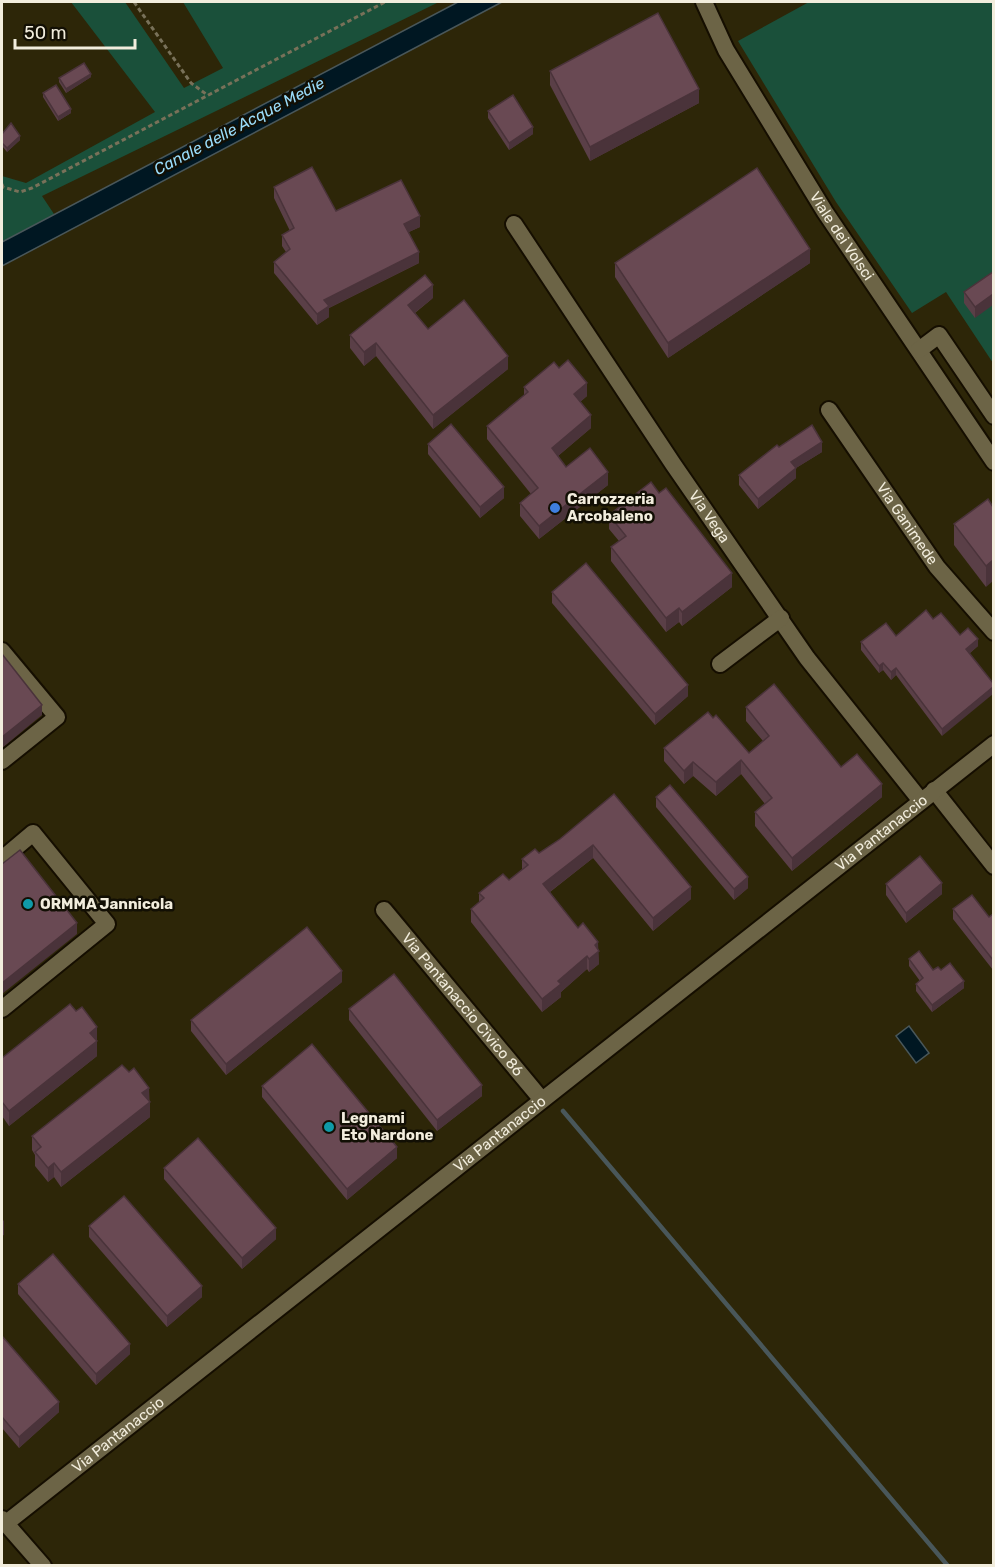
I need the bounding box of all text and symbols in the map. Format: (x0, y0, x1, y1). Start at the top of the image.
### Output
scale bar (15, 12, 135, 50)
text: 50 m (24, 22, 67, 44)
water label: Canale delle Acque Medie (151, 73, 327, 179)
street label: Viale dei Volsci (806, 189, 878, 284)
street label: Via Ganimede (873, 479, 942, 568)
street label: Via Vega (685, 487, 734, 546)
place label: Carrozzeria Arcobaleno (567, 490, 655, 525)
marker: Carrozzeria Arcobaleno (548, 501, 562, 515)
street label: Via Pantanaccio (832, 791, 931, 875)
place label: ORMMA Jannicola (40, 895, 173, 913)
marker: ORMMA Jannicola (21, 897, 35, 911)
street label: Via Pantanaccio Civico 86 (398, 929, 527, 1080)
street label: Via Pantanaccio (450, 1092, 549, 1176)
place label: Legnami Eto Nardone (341, 1109, 434, 1144)
marker: Legnami Eto Nardone (322, 1120, 336, 1134)
street label: Via Pantanaccio (68, 1393, 168, 1477)

